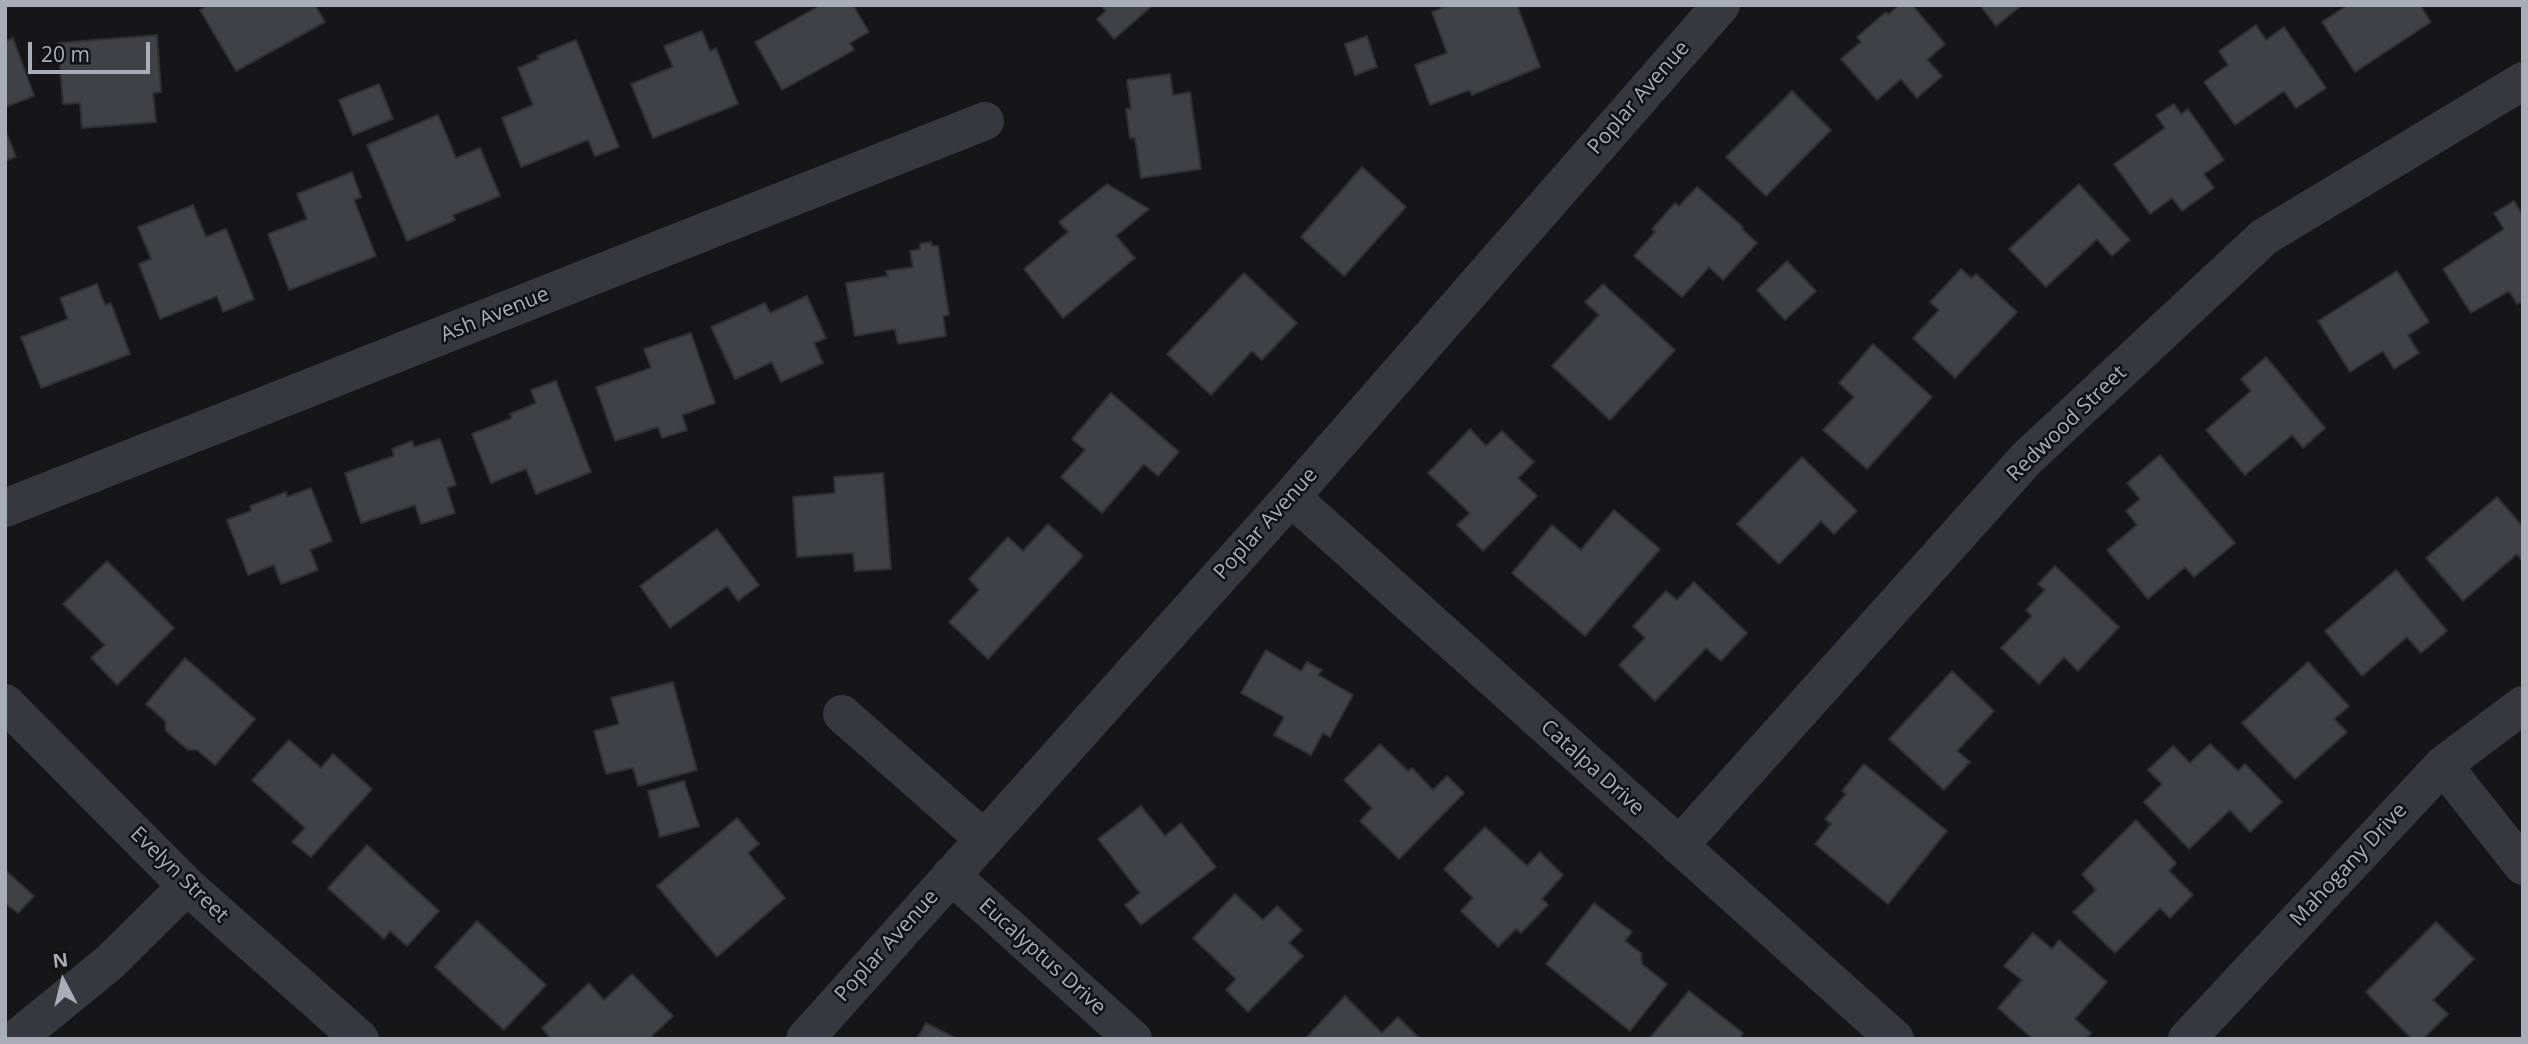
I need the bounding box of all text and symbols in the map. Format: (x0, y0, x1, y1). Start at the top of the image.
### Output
scale bar (32, 28, 154, 72)
street label: Poplar Avenue (1583, 36, 1695, 160)
text: 20 m (41, 40, 90, 68)
street label: Ash Avenue (437, 282, 553, 348)
street label: Redwood Street (2002, 361, 2132, 487)
street label: Poplar Avenue (1209, 463, 1323, 585)
street label: Catalpa Drive (1535, 715, 1649, 821)
street label: Mahogany Drive (2285, 798, 2413, 932)
street label: Evelyn Street (125, 822, 233, 928)
street label: Poplar Avenue (830, 885, 944, 1007)
street label: Eucalyptus Drive (973, 893, 1111, 1021)
north arrow (28, 946, 98, 1016)
text: N (51, 946, 70, 974)

